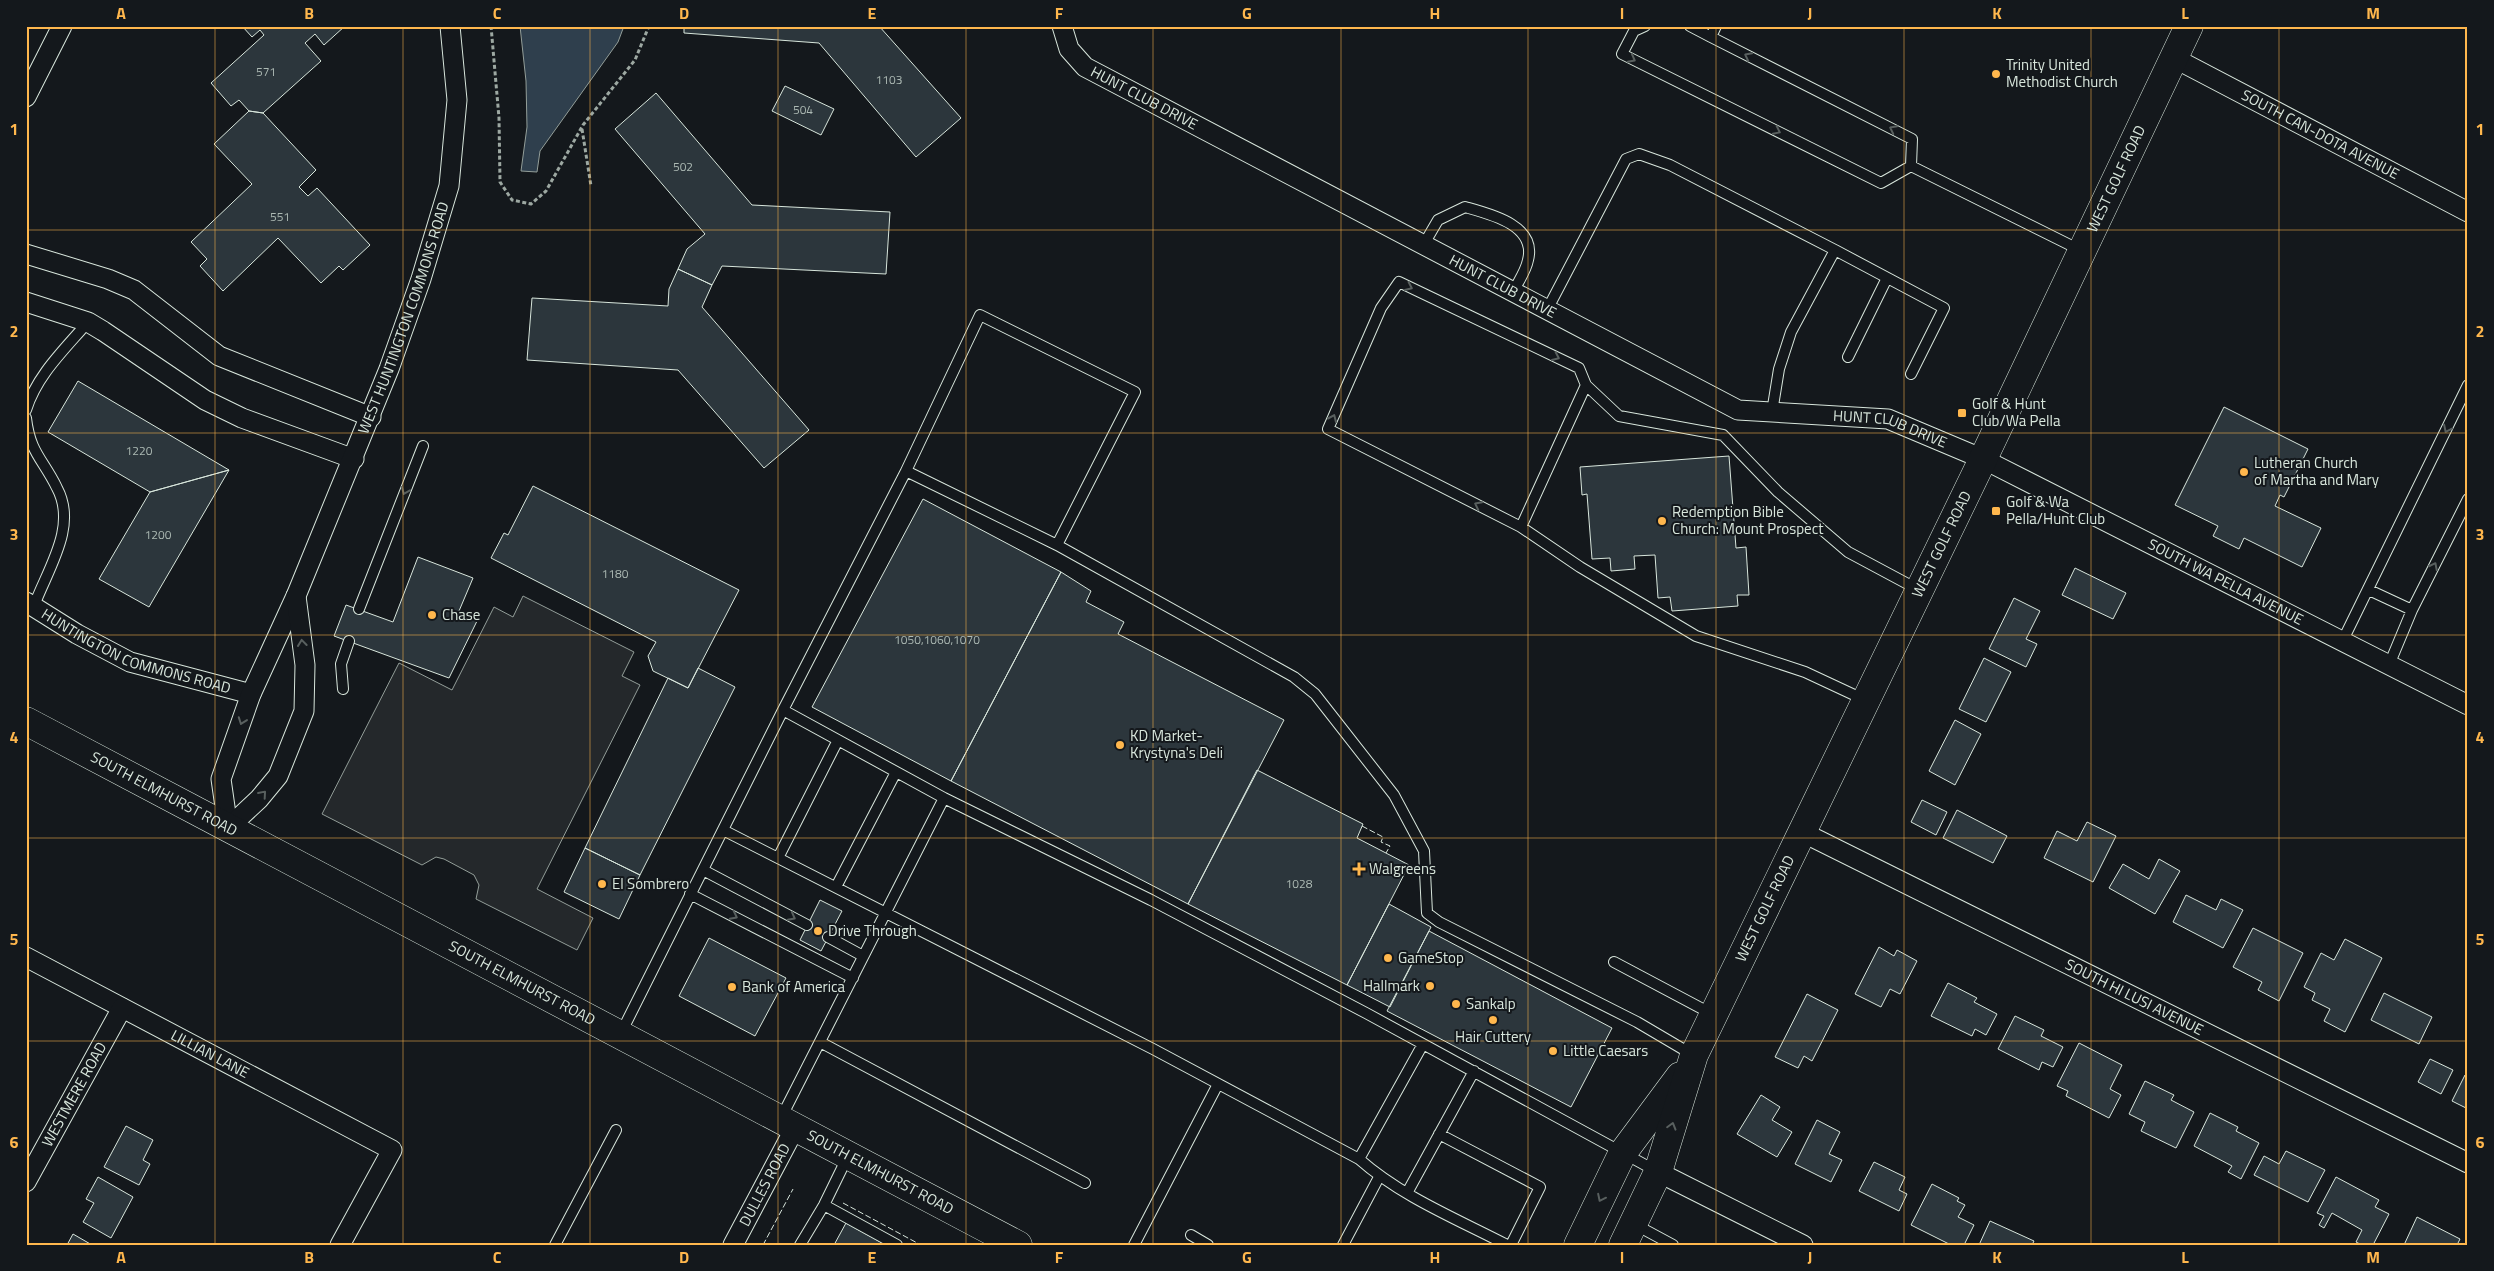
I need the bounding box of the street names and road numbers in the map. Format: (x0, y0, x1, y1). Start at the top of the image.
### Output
street label: HUNT CLUB DRIVE (1087, 60, 1202, 135)
street label: SOUTH CAN-DOTA AVENUE (2237, 83, 2403, 185)
street label: WEST GOLF ROAD (2081, 121, 2151, 236)
street label: WEST HUNTINGTON COMMONS ROAD (352, 199, 455, 437)
street label: HUNT CLUB DRIVE (1445, 248, 1561, 324)
street label: HUNT CLUB DRIVE (1832, 404, 1951, 454)
street label: WEST GOLF ROAD (1906, 487, 1977, 601)
street label: SOUTH WA PELLA AVENUE (2144, 532, 2308, 631)
street label: HUNTINGTON COMMONS ROAD (37, 602, 234, 699)
street label: SOUTH ELMHURST ROAD (87, 745, 242, 842)
street label: WEST GOLF ROAD (1729, 851, 1800, 966)
street label: SOUTH ELMHURST ROAD (445, 934, 600, 1031)
street label: SOUTH HI LUSI AVENUE (2061, 953, 2208, 1041)
street label: LILLIAN LANE (167, 1023, 254, 1084)
street label: WESTMERE ROAD (36, 1037, 112, 1151)
street label: SOUTH ELMHURST ROAD (803, 1123, 958, 1220)
street label: DULLES ROAD (733, 1139, 796, 1230)

